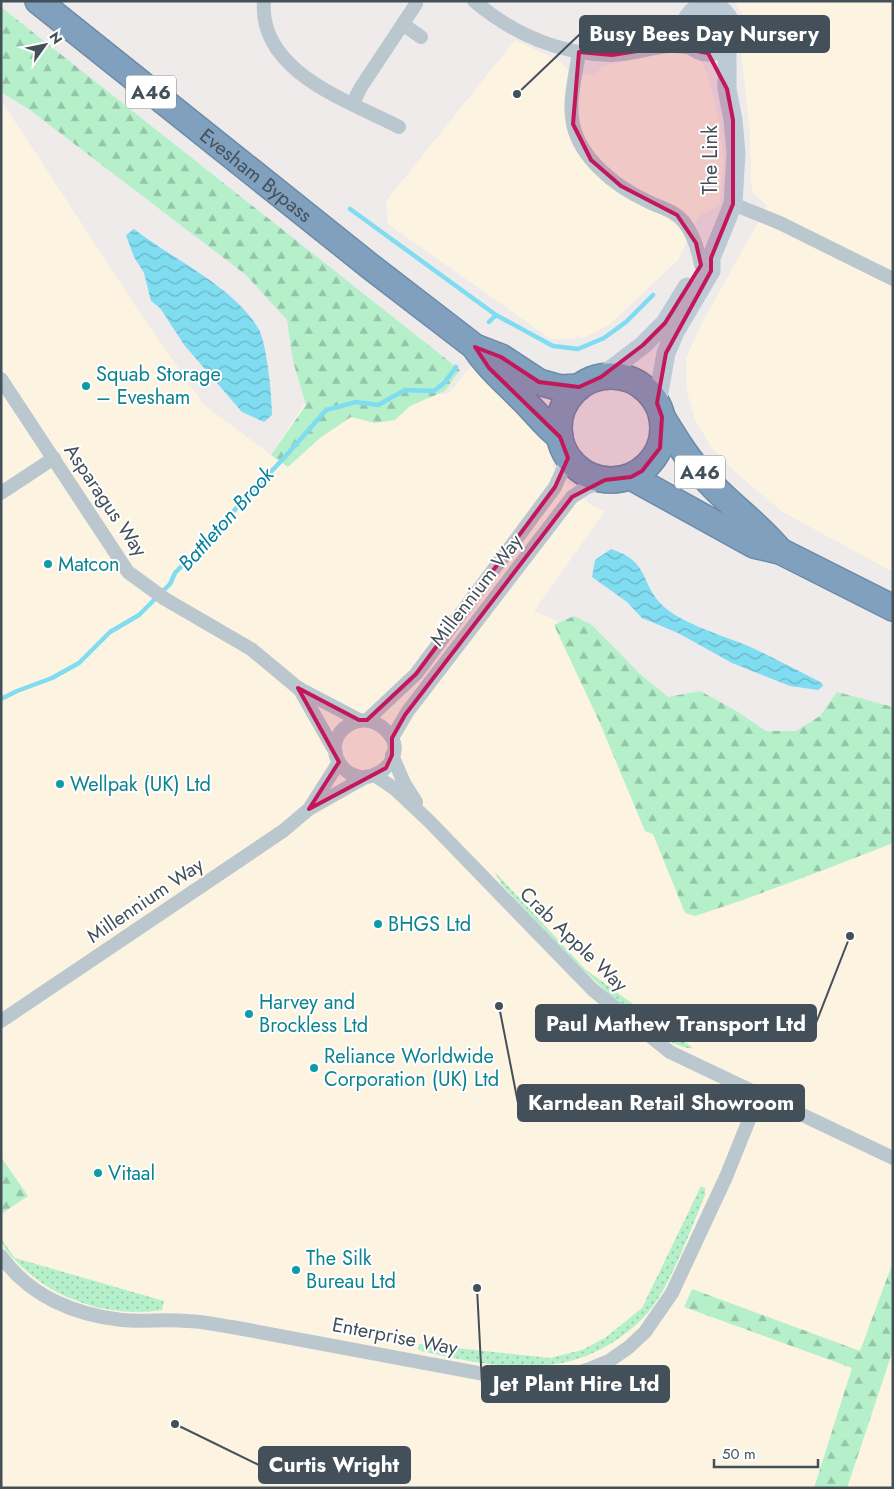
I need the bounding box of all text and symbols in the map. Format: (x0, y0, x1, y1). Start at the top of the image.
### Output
callout: Busy Bees Day Nursery (580, 16, 829, 52)
text: Busy Bees Day Nursery (589, 19, 820, 49)
north arrow (20, 20, 70, 70)
text: N (44, 28, 67, 48)
road number: A46 (126, 75, 176, 108)
street label: Evesham Bypass (193, 122, 318, 230)
street label: The Link (696, 125, 725, 195)
place label: Squab Storage – Evesham (96, 360, 221, 412)
marker: Squab Storage – Evesham (80, 380, 92, 392)
street label: Asparagus Way (57, 438, 154, 563)
road number: A46 (675, 456, 725, 488)
water label: Battleton Brook (171, 460, 281, 577)
street label: Millennium Way (423, 528, 530, 653)
place label: Matcon (58, 550, 120, 579)
marker: Matcon (42, 558, 54, 570)
place label: Wellpak (UK) Ltd (70, 770, 211, 799)
marker: Wellpak (UK) Ltd (54, 778, 66, 790)
street label: Millennium Way (81, 850, 210, 950)
street label: Crab Apple Way (513, 880, 634, 999)
place label: BHGS Ltd (388, 910, 471, 939)
marker: BHGS Ltd (372, 918, 384, 930)
place label: Harvey and Brockless Ltd (259, 988, 368, 1040)
callout: Paul Mathew Transport Ltd (536, 1005, 816, 1041)
marker: Harvey and Brockless Ltd (243, 1008, 255, 1020)
text: Paul Mathew Transport Ltd (546, 1009, 806, 1039)
place label: Reliance Worldwide Corporation (UK) Ltd (324, 1042, 499, 1094)
marker: Reliance Worldwide Corporation (UK) Ltd (308, 1062, 320, 1074)
callout: Karndean Retail Showroom (518, 1085, 804, 1121)
text: Karndean Retail Showroom (528, 1088, 794, 1118)
place label: Vitaal (108, 1159, 155, 1188)
marker: Vitaal (92, 1167, 104, 1179)
place label: The Silk Bureau Ltd (306, 1244, 396, 1296)
marker: The Silk Bureau Ltd (290, 1264, 302, 1276)
street label: Enterprise Way (330, 1310, 460, 1363)
callout: Jet Plant Hire Ltd (482, 1366, 669, 1402)
text: Jet Plant Hire Ltd (489, 1369, 659, 1399)
scale bar (714, 1436, 818, 1468)
text: 50 m (722, 1443, 756, 1465)
callout: Curtis Wright (259, 1447, 410, 1483)
text: Curtis Wright (269, 1450, 400, 1480)

